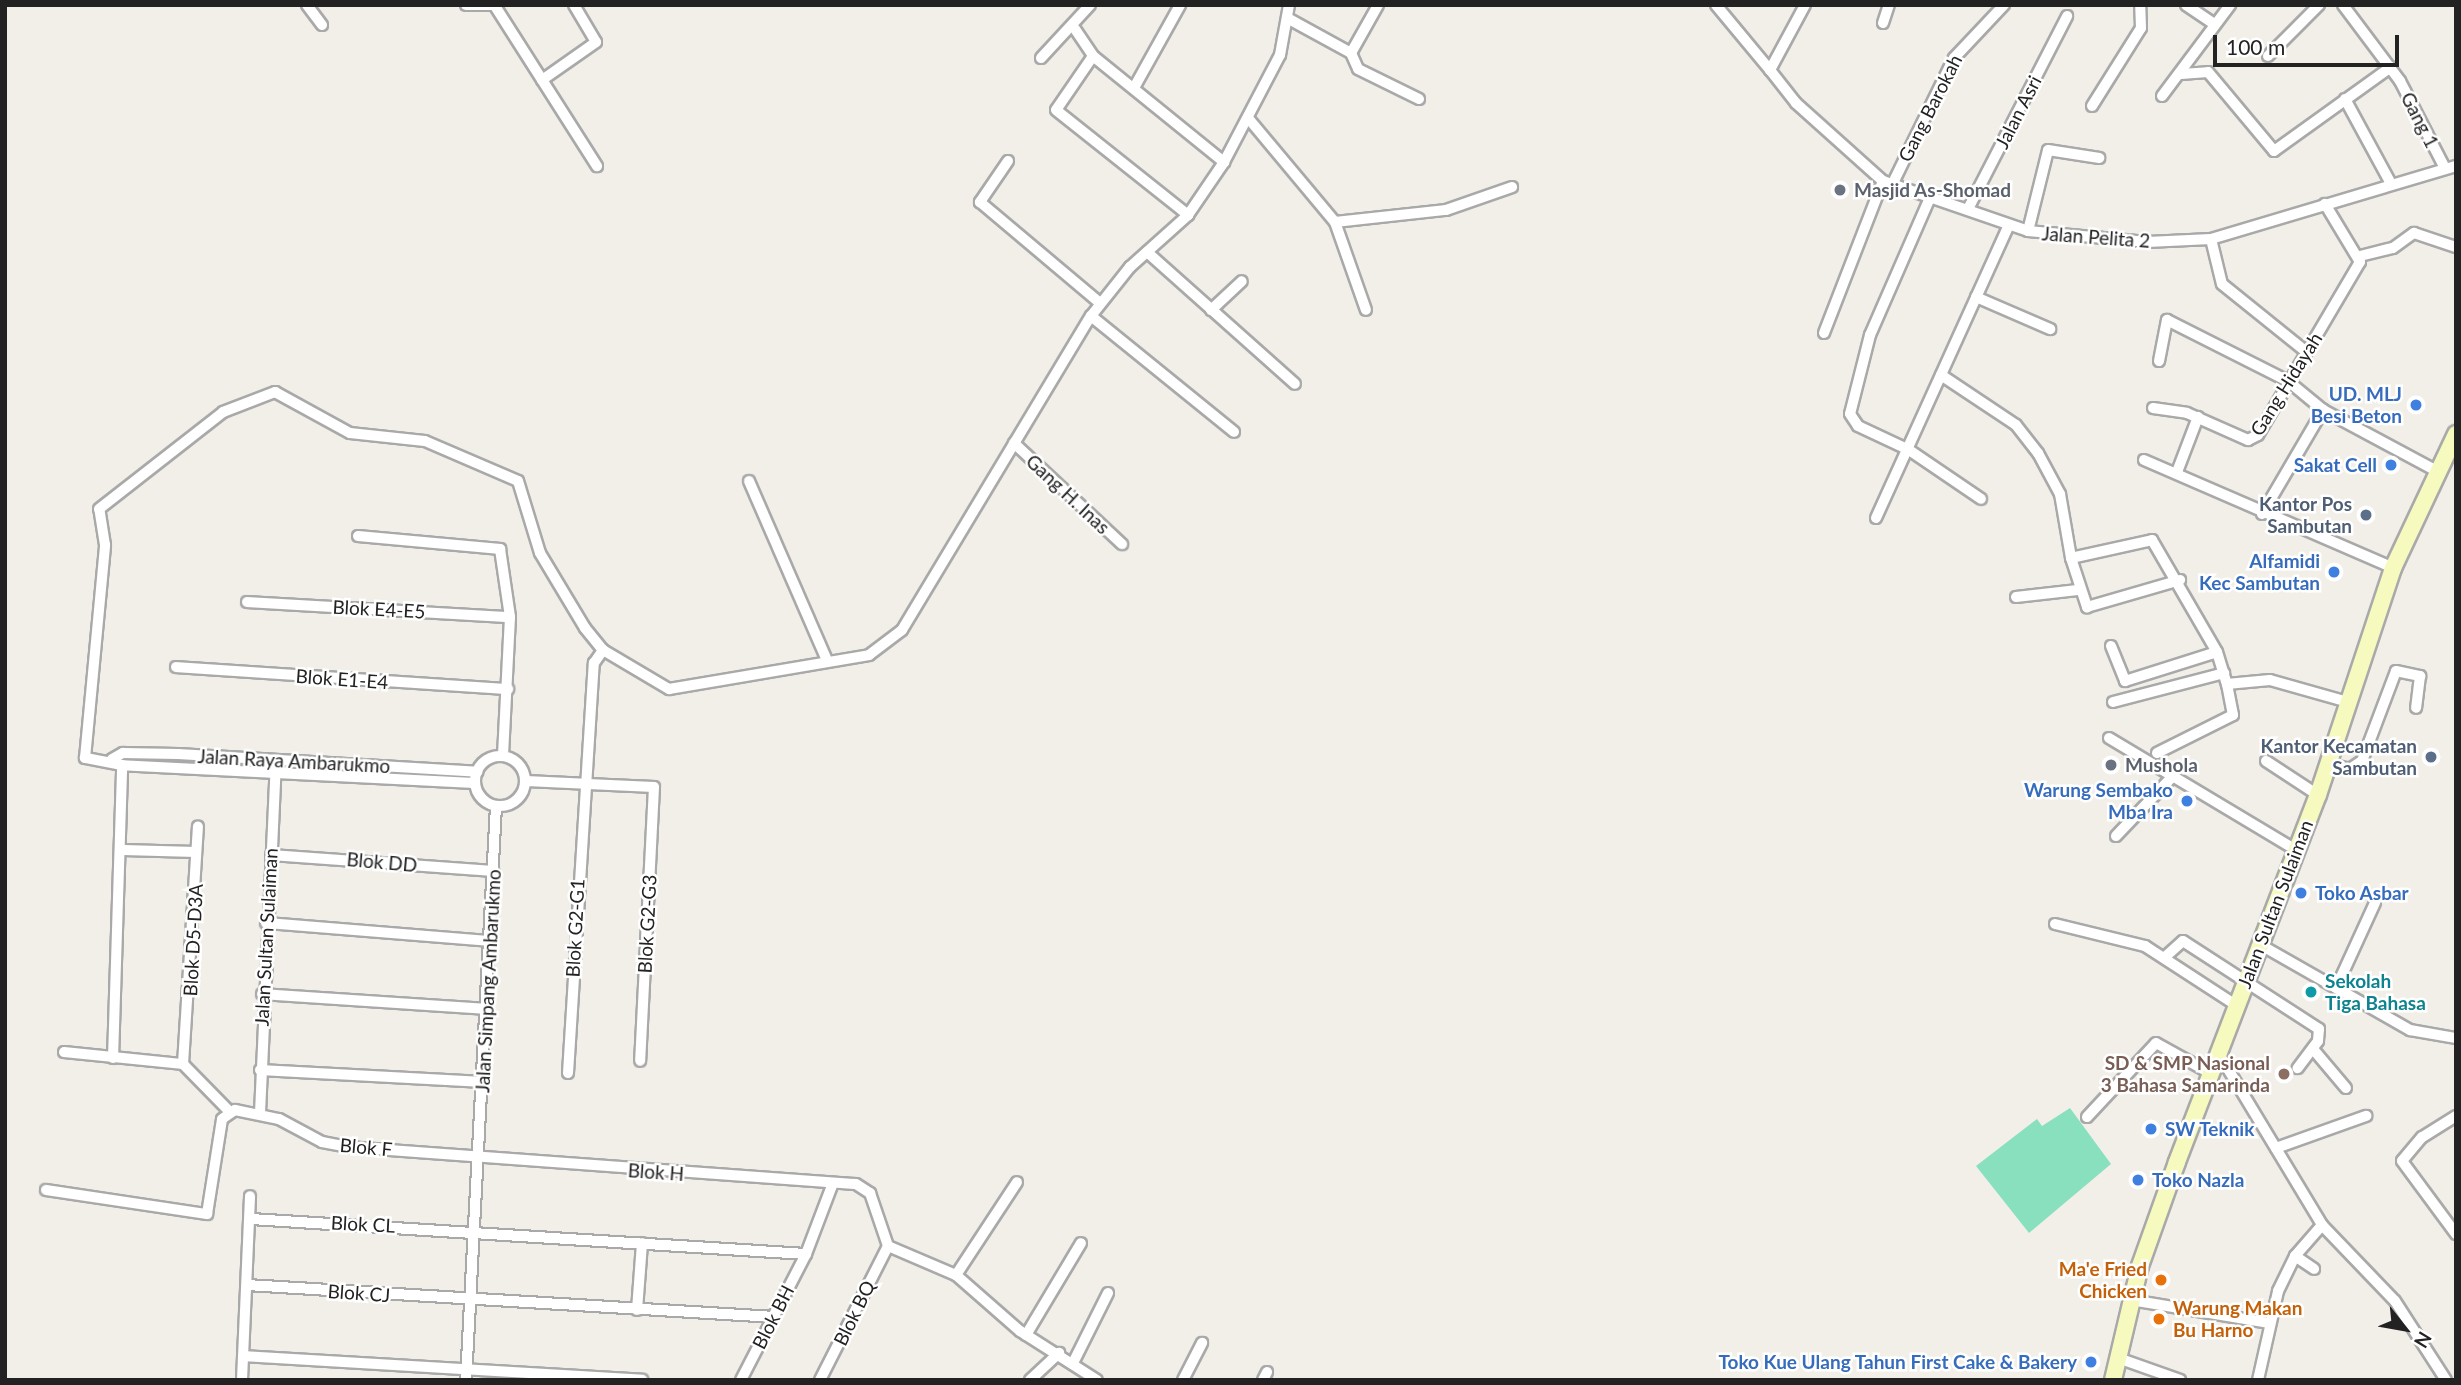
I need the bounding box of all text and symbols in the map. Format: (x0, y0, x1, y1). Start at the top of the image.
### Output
scale bar (2216, 21, 2402, 65)
text: 100 m (2226, 34, 2285, 59)
street label: Gang Barokah (1893, 51, 1967, 165)
street label: Jalan Asri (1990, 72, 2046, 152)
street label: Gang 1 (2396, 88, 2444, 152)
place label: Masjid As-Shomad (1854, 179, 2012, 201)
marker: Masjid As-Shomad (1832, 182, 1848, 198)
street label: Jalan Pelita 2 (2041, 222, 2151, 252)
street label: Gang Hidayah (2245, 328, 2327, 440)
place label: UD. MLJ Besi Beton (2311, 383, 2402, 427)
marker: UD. MLJ Besi Beton (2408, 397, 2424, 413)
street label: Gang H. Inas (1021, 450, 1115, 538)
place label: Sakat Cell (2294, 454, 2377, 476)
marker: Sakat Cell (2383, 457, 2399, 473)
place label: Kantor Pos Sambutan (2259, 493, 2352, 537)
marker: Kantor Pos Sambutan (2358, 507, 2374, 523)
place label: Alfamidi Kec Sambutan (2199, 550, 2320, 594)
marker: Alfamidi Kec Sambutan (2326, 564, 2342, 580)
street label: Blok E4-E5 (332, 595, 426, 623)
street label: Blok E1-E4 (295, 664, 389, 694)
place label: Kantor Kecamatan Sambutan (2260, 735, 2417, 779)
street label: Jalan Raya Ambarukmo (197, 745, 391, 777)
marker: Kantor Kecamatan Sambutan (2423, 749, 2439, 765)
place label: Mushola (2125, 754, 2198, 776)
marker: Mushola (2103, 757, 2119, 773)
place label: Warung Sembako Mba Ira (2024, 779, 2173, 823)
marker: Warung Sembako Mba Ira (2179, 793, 2195, 809)
street label: Jalan Sultan Sulaiman (2232, 817, 2318, 991)
street label: Jalan Sultan Sulaiman (250, 847, 282, 1027)
street label: Blok DD (346, 848, 418, 876)
street label: Jalan Simpang Ambarukmo (471, 868, 505, 1094)
street label: Blok G2-G3 (633, 874, 661, 974)
street label: Blok G2-G1 (561, 878, 589, 978)
place label: Toko Asbar (2315, 882, 2409, 904)
street label: Blok D5-D3A (179, 883, 207, 997)
marker: Toko Asbar (2293, 885, 2309, 901)
place label: Sekolah Tiga Bahasa (2325, 970, 2426, 1014)
marker: Sekolah Tiga Bahasa (2303, 984, 2319, 1000)
place label: SD & SMP Nasional 3 Bahasa Samarinda (2101, 1052, 2270, 1096)
marker: SD & SMP Nasional 3 Bahasa Samarinda (2276, 1066, 2292, 1082)
place label: SW Teknik (2165, 1118, 2255, 1140)
marker: SW Teknik (2143, 1121, 2159, 1137)
street label: Blok F (339, 1133, 393, 1161)
street label: Blok H (627, 1159, 685, 1185)
place label: Toko Nazla (2152, 1169, 2244, 1191)
marker: Toko Nazla (2130, 1172, 2146, 1188)
street label: Blok CL (330, 1211, 396, 1237)
place label: Ma'e Fried Chicken (2059, 1258, 2147, 1302)
marker: Ma'e Fried Chicken (2153, 1272, 2169, 1288)
street label: Blok BQ (829, 1277, 879, 1349)
street label: Blok CJ (327, 1279, 391, 1307)
street label: Blok BH (747, 1281, 799, 1353)
north arrow (2370, 1294, 2440, 1364)
place label: Warung Makan Bu Harno (2173, 1297, 2302, 1341)
marker: Warung Makan Bu Harno (2151, 1311, 2167, 1327)
text: N (2410, 1328, 2437, 1352)
place label: Toko Kue Ulang Tahun First Cake & Bakery (1718, 1351, 2077, 1373)
marker: Toko Kue Ulang Tahun First Cake & Bakery (2083, 1354, 2099, 1370)

